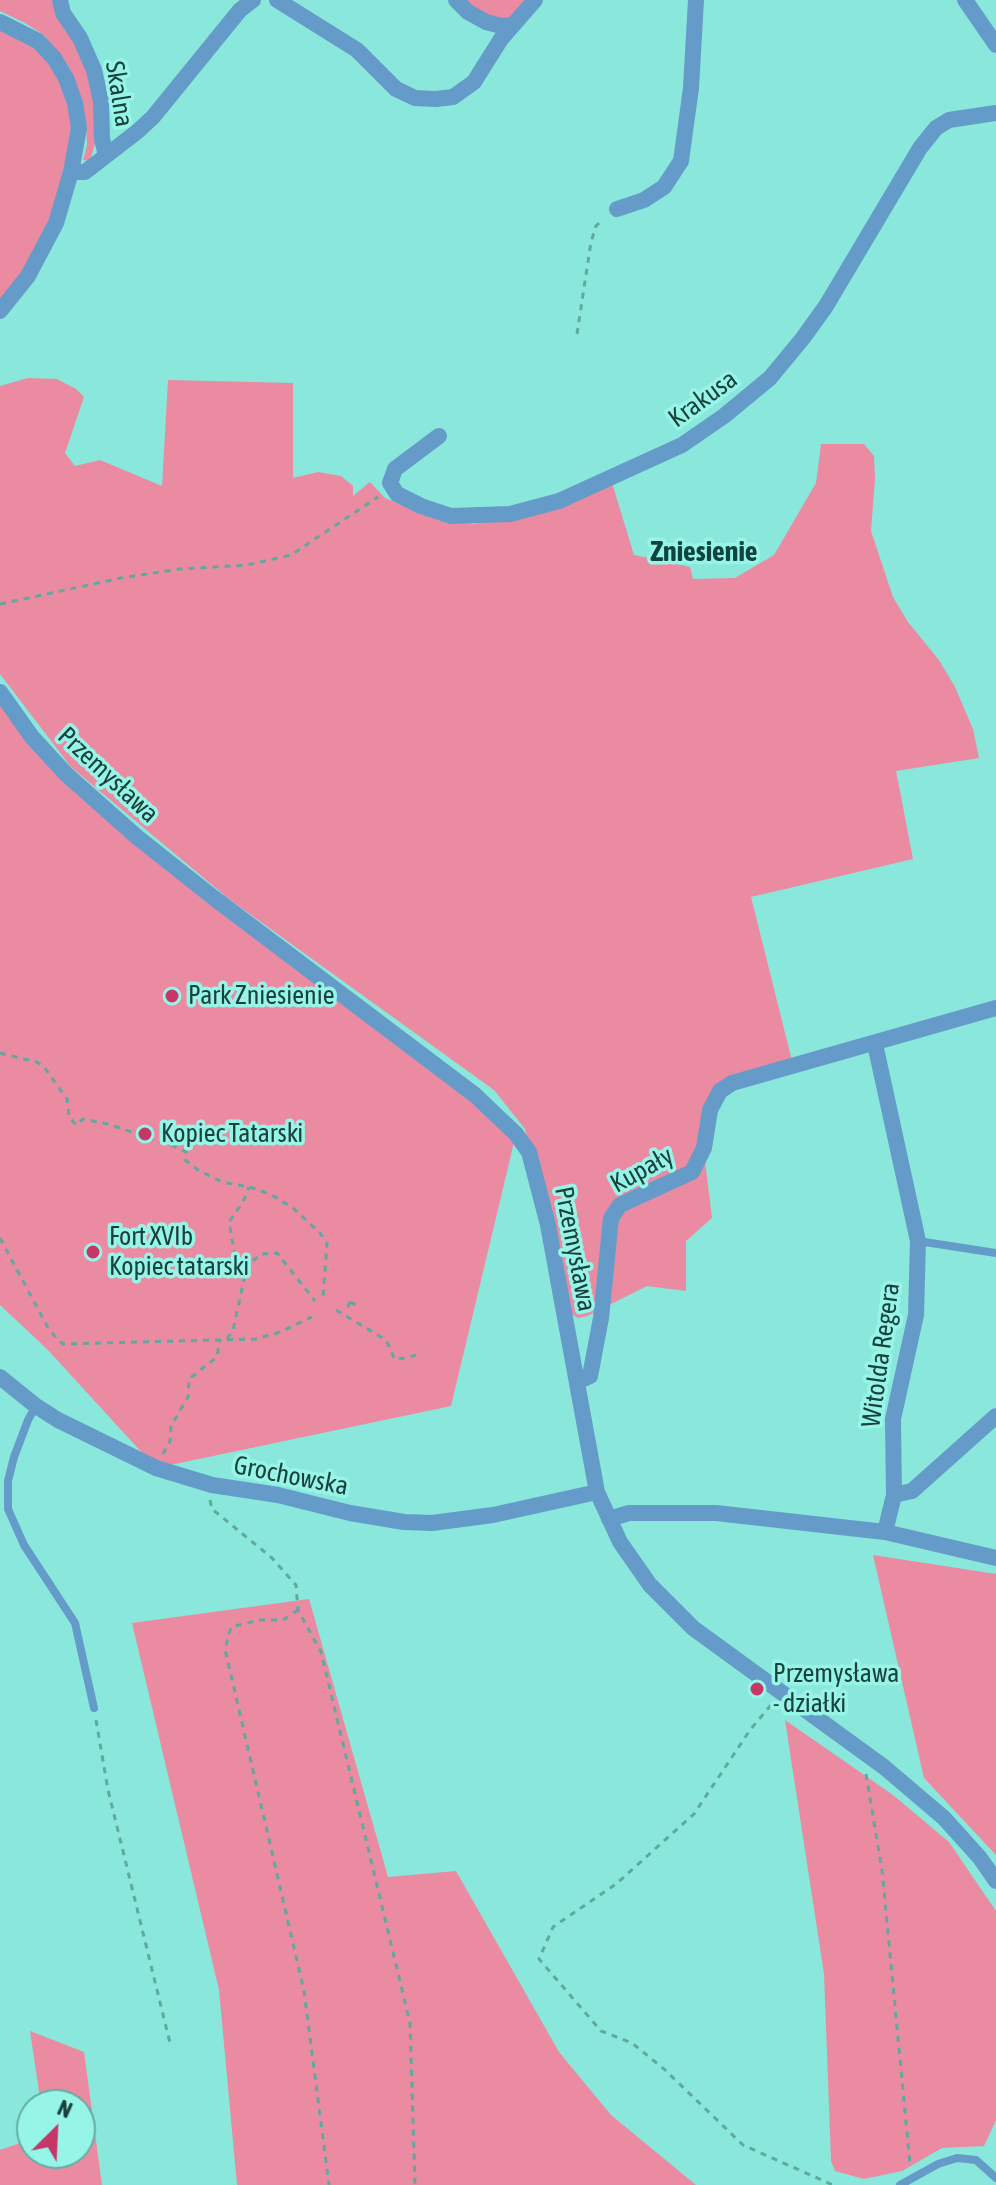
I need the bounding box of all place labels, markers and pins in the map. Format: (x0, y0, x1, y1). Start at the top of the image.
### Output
place label: Park Zniesienie (188, 980, 334, 1012)
marker: Park Zniesienie (163, 987, 181, 1005)
place label: Kopiec Tatarski (161, 1118, 303, 1150)
marker: Kopiec Tatarski (136, 1125, 154, 1143)
place label: Fort XVIb Kopiec tatarski (109, 1221, 249, 1282)
marker: Fort XVIb Kopiec tatarski (84, 1243, 102, 1261)
place label: Przemysława - działki (773, 1658, 899, 1720)
marker: Przemysława - działki (748, 1680, 766, 1698)

